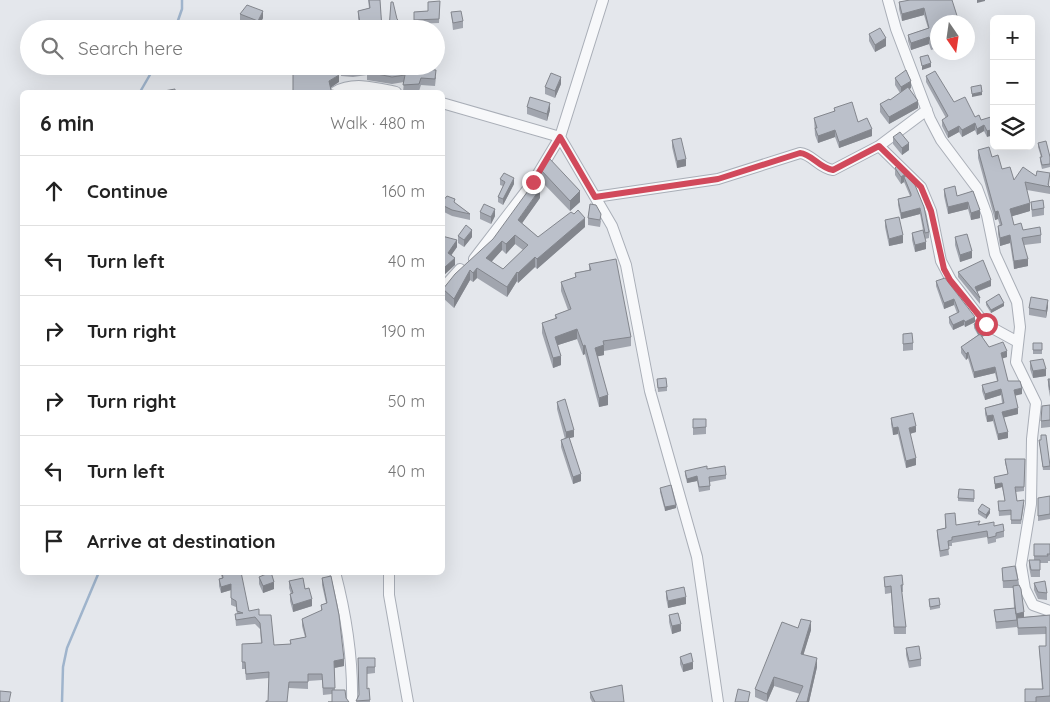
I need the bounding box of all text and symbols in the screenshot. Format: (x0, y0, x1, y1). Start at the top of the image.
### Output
north arrow (930, 15, 975, 60)
map controls (990, 15, 1035, 150)
button: + (990, 15, 1035, 60)
search box (20, 20, 445, 75)
icon: search (38, 34, 66, 62)
text: Search here (78, 36, 183, 60)
button: − (990, 60, 1035, 105)
button: layers (990, 105, 1035, 150)
text: 6 min (40, 110, 94, 136)
text: Walk · 480 m (330, 113, 425, 133)
route end (522, 171, 545, 194)
icon: ahead (40, 177, 68, 205)
text: Continue (87, 179, 168, 203)
text: 160 m (382, 181, 425, 201)
icon: left (40, 247, 68, 275)
text: Turn left (87, 249, 165, 273)
text: 40 m (388, 251, 425, 271)
route start (975, 313, 998, 336)
icon: right (40, 317, 68, 345)
text: Turn right (87, 319, 176, 343)
text: 190 m (382, 321, 425, 341)
icon: right (40, 387, 68, 415)
text: Turn right (87, 389, 176, 413)
text: 50 m (388, 391, 425, 411)
icon: left (40, 457, 68, 485)
text: Turn left (87, 459, 165, 483)
text: 40 m (388, 461, 425, 481)
icon: arrive (40, 527, 68, 555)
text: Arrive at destination (87, 529, 276, 553)

